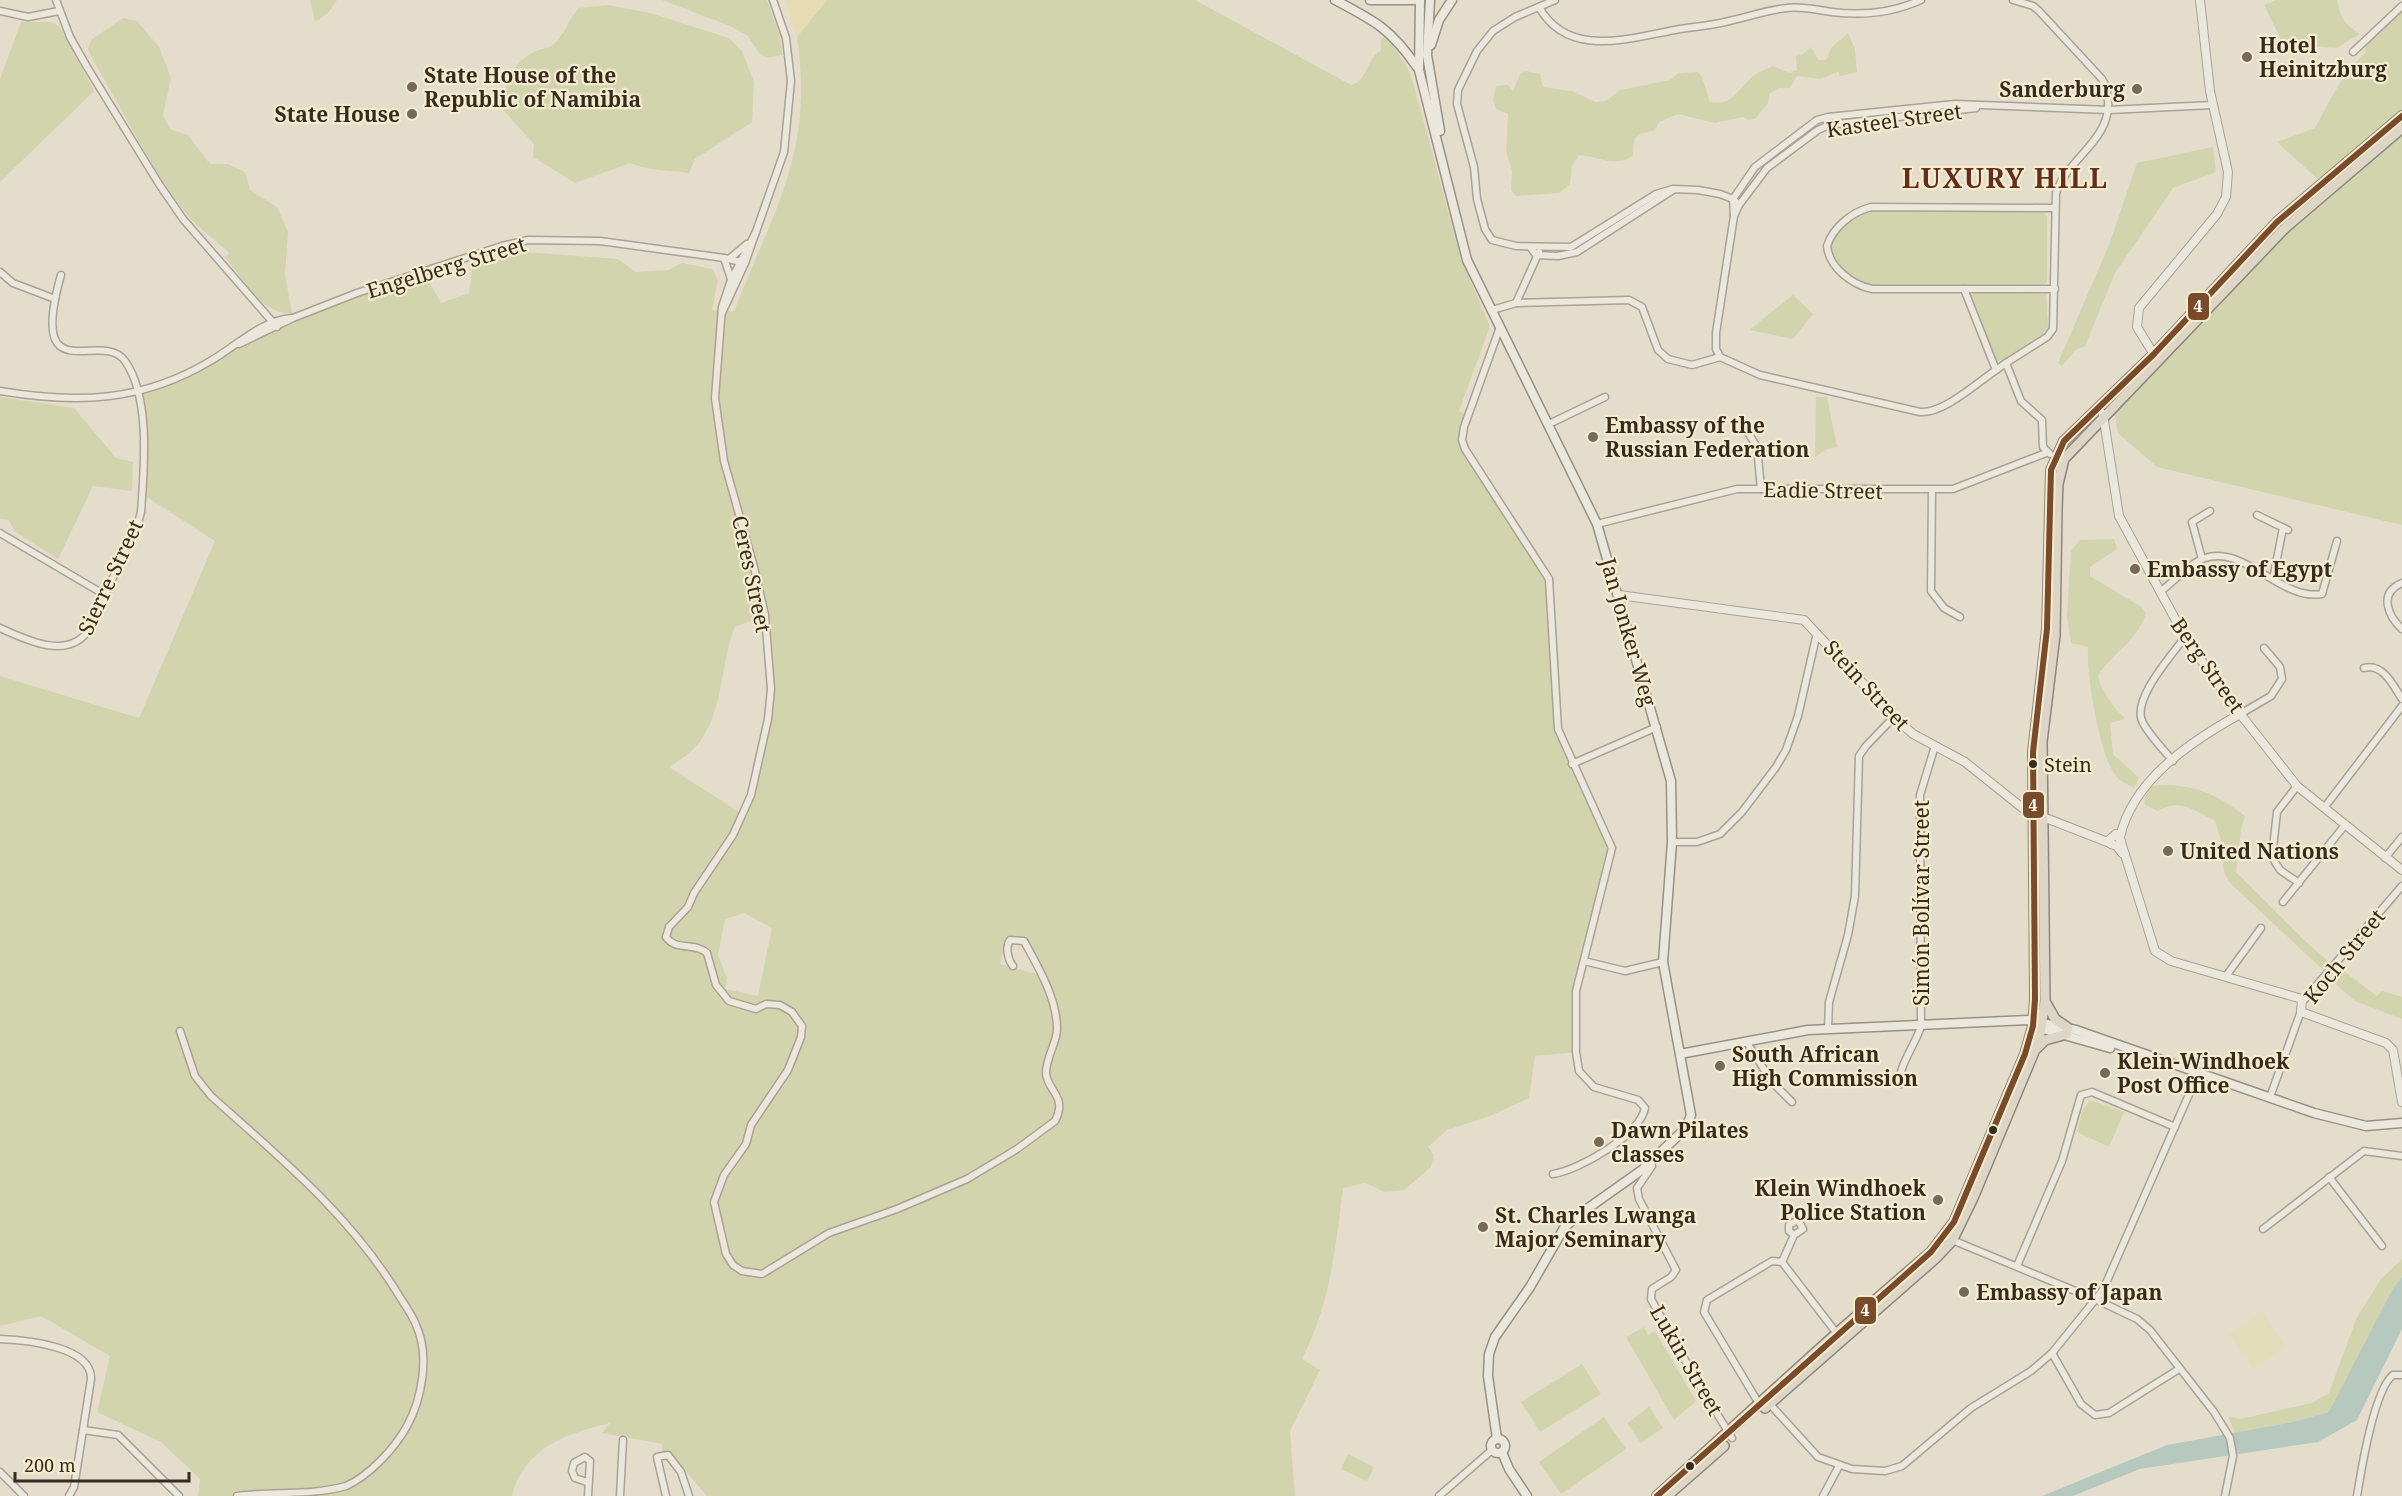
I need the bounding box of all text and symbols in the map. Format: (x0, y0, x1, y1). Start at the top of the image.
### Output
place label: Hotel Heinitzburg (2259, 31, 2387, 83)
marker: Hotel Heinitzburg (2240, 50, 2254, 64)
place label: State House of the Republic of Namibia (424, 61, 641, 113)
place label: Sanderburg (1999, 75, 2125, 103)
marker: State House of the Republic of Namibia (405, 80, 419, 94)
marker: Sanderburg (2130, 82, 2144, 96)
street label: Kasteel Street (1825, 97, 1963, 143)
place label: State House (275, 100, 400, 128)
marker: State House (405, 107, 419, 121)
district label: LUXURY HILL (1902, 159, 2108, 196)
street label: Engelberg Street (363, 229, 529, 305)
line badge: 4 (2187, 292, 2210, 321)
text: 4 (2193, 295, 2203, 317)
place label: Embassy of the Russian Federation (1605, 411, 1809, 463)
marker: Embassy of the Russian Federation (1586, 430, 1600, 444)
street label: Eadie Street (1763, 475, 1883, 505)
street label: Ceres Street (726, 513, 778, 635)
street label: Sierre Street (71, 515, 149, 639)
street label: Jan Jonker Weg (1594, 554, 1664, 710)
place label: Embassy of Egypt (2147, 555, 2333, 583)
marker: Embassy of Egypt (2128, 562, 2142, 576)
street label: Berg Street (2165, 612, 2251, 718)
street label: Stein Street (1818, 634, 1916, 736)
place label: Stein (2044, 751, 2092, 778)
marker: Stein (2027, 758, 2039, 770)
line badge: 4 (2022, 791, 2045, 819)
text: 4 (2028, 794, 2038, 816)
street label: Simón Bolívar Street (1907, 800, 1935, 1006)
place label: United Nations (2180, 837, 2339, 865)
marker: United Nations (2161, 844, 2175, 858)
street label: Koch Street (2297, 903, 2391, 1009)
place label: South African High Commission (1732, 1040, 1918, 1092)
place label: Klein-Windhoek Post Office (2117, 1047, 2290, 1099)
marker: South African High Commission (1713, 1059, 1727, 1073)
marker: Klein-Windhoek Post Office (2098, 1066, 2112, 1080)
place label: Dawn Pilates classes (1611, 1116, 1749, 1168)
unlabelled marker (1987, 1124, 1999, 1136)
marker: Dawn Pilates classes (1592, 1135, 1606, 1149)
place label: Klein Windhoek Police Station (1755, 1174, 1927, 1226)
marker: Klein Windhoek Police Station (1931, 1193, 1945, 1207)
place label: St. Charles Lwanga Major Seminary (1495, 1201, 1696, 1253)
marker: St. Charles Lwanga Major Seminary (1476, 1220, 1490, 1234)
place label: Embassy of Japan (1976, 1278, 2162, 1306)
marker: Embassy of Japan (1957, 1285, 1971, 1299)
line badge: 4 (1854, 1296, 1877, 1325)
text: 4 (1860, 1299, 1870, 1321)
street label: Lukin Street (1644, 1300, 1730, 1420)
scale bar (15, 1445, 189, 1483)
text: 200 m (24, 1453, 76, 1477)
unlabelled marker (1684, 1460, 1696, 1472)

